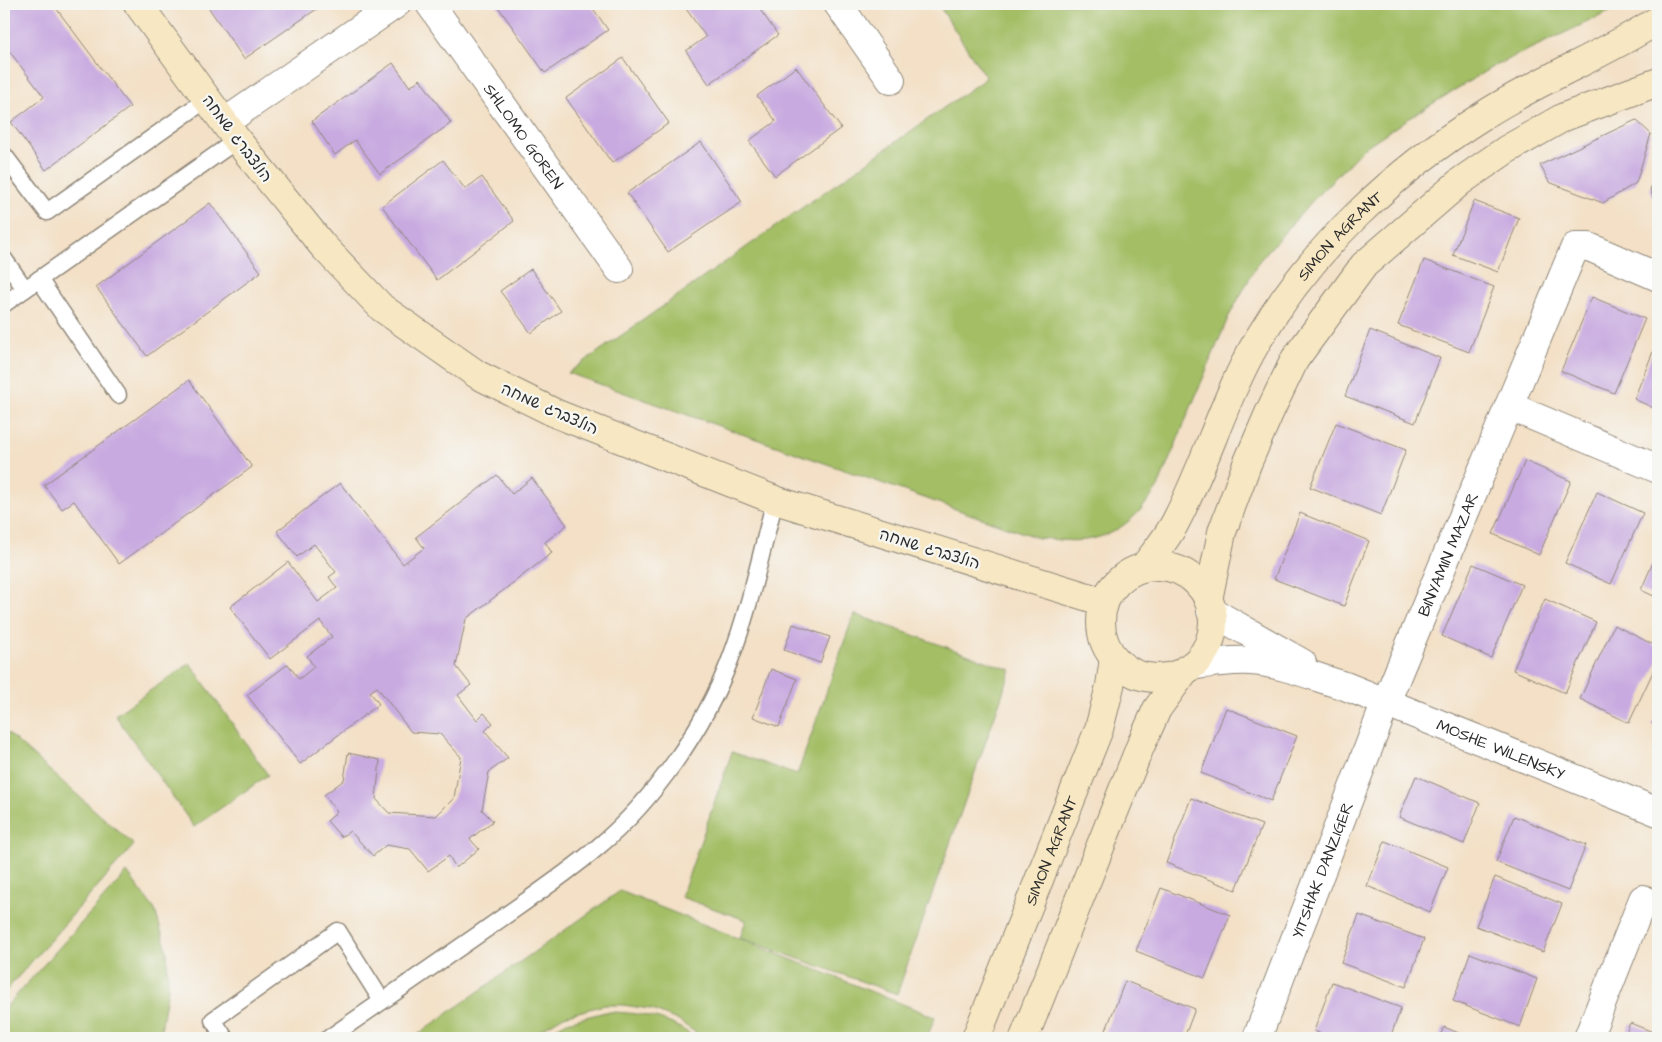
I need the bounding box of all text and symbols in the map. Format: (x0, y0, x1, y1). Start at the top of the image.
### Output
street label: SHLOMO GOREN (478, 79, 568, 194)
street label: הולצברג שמחה (197, 90, 277, 187)
street label: SIMON AGRANT (1292, 186, 1388, 286)
street label: הולצברג שמחה (497, 378, 602, 440)
street label: BINYAMIN MAZAR (1413, 489, 1484, 620)
street label: הולצברג שמחה (876, 523, 983, 575)
street label: MOSHE WILENSKY (1433, 714, 1568, 786)
street label: SIMON AGRANT (1020, 793, 1083, 909)
street label: YITSHAK DANZIGER (1286, 799, 1359, 942)

